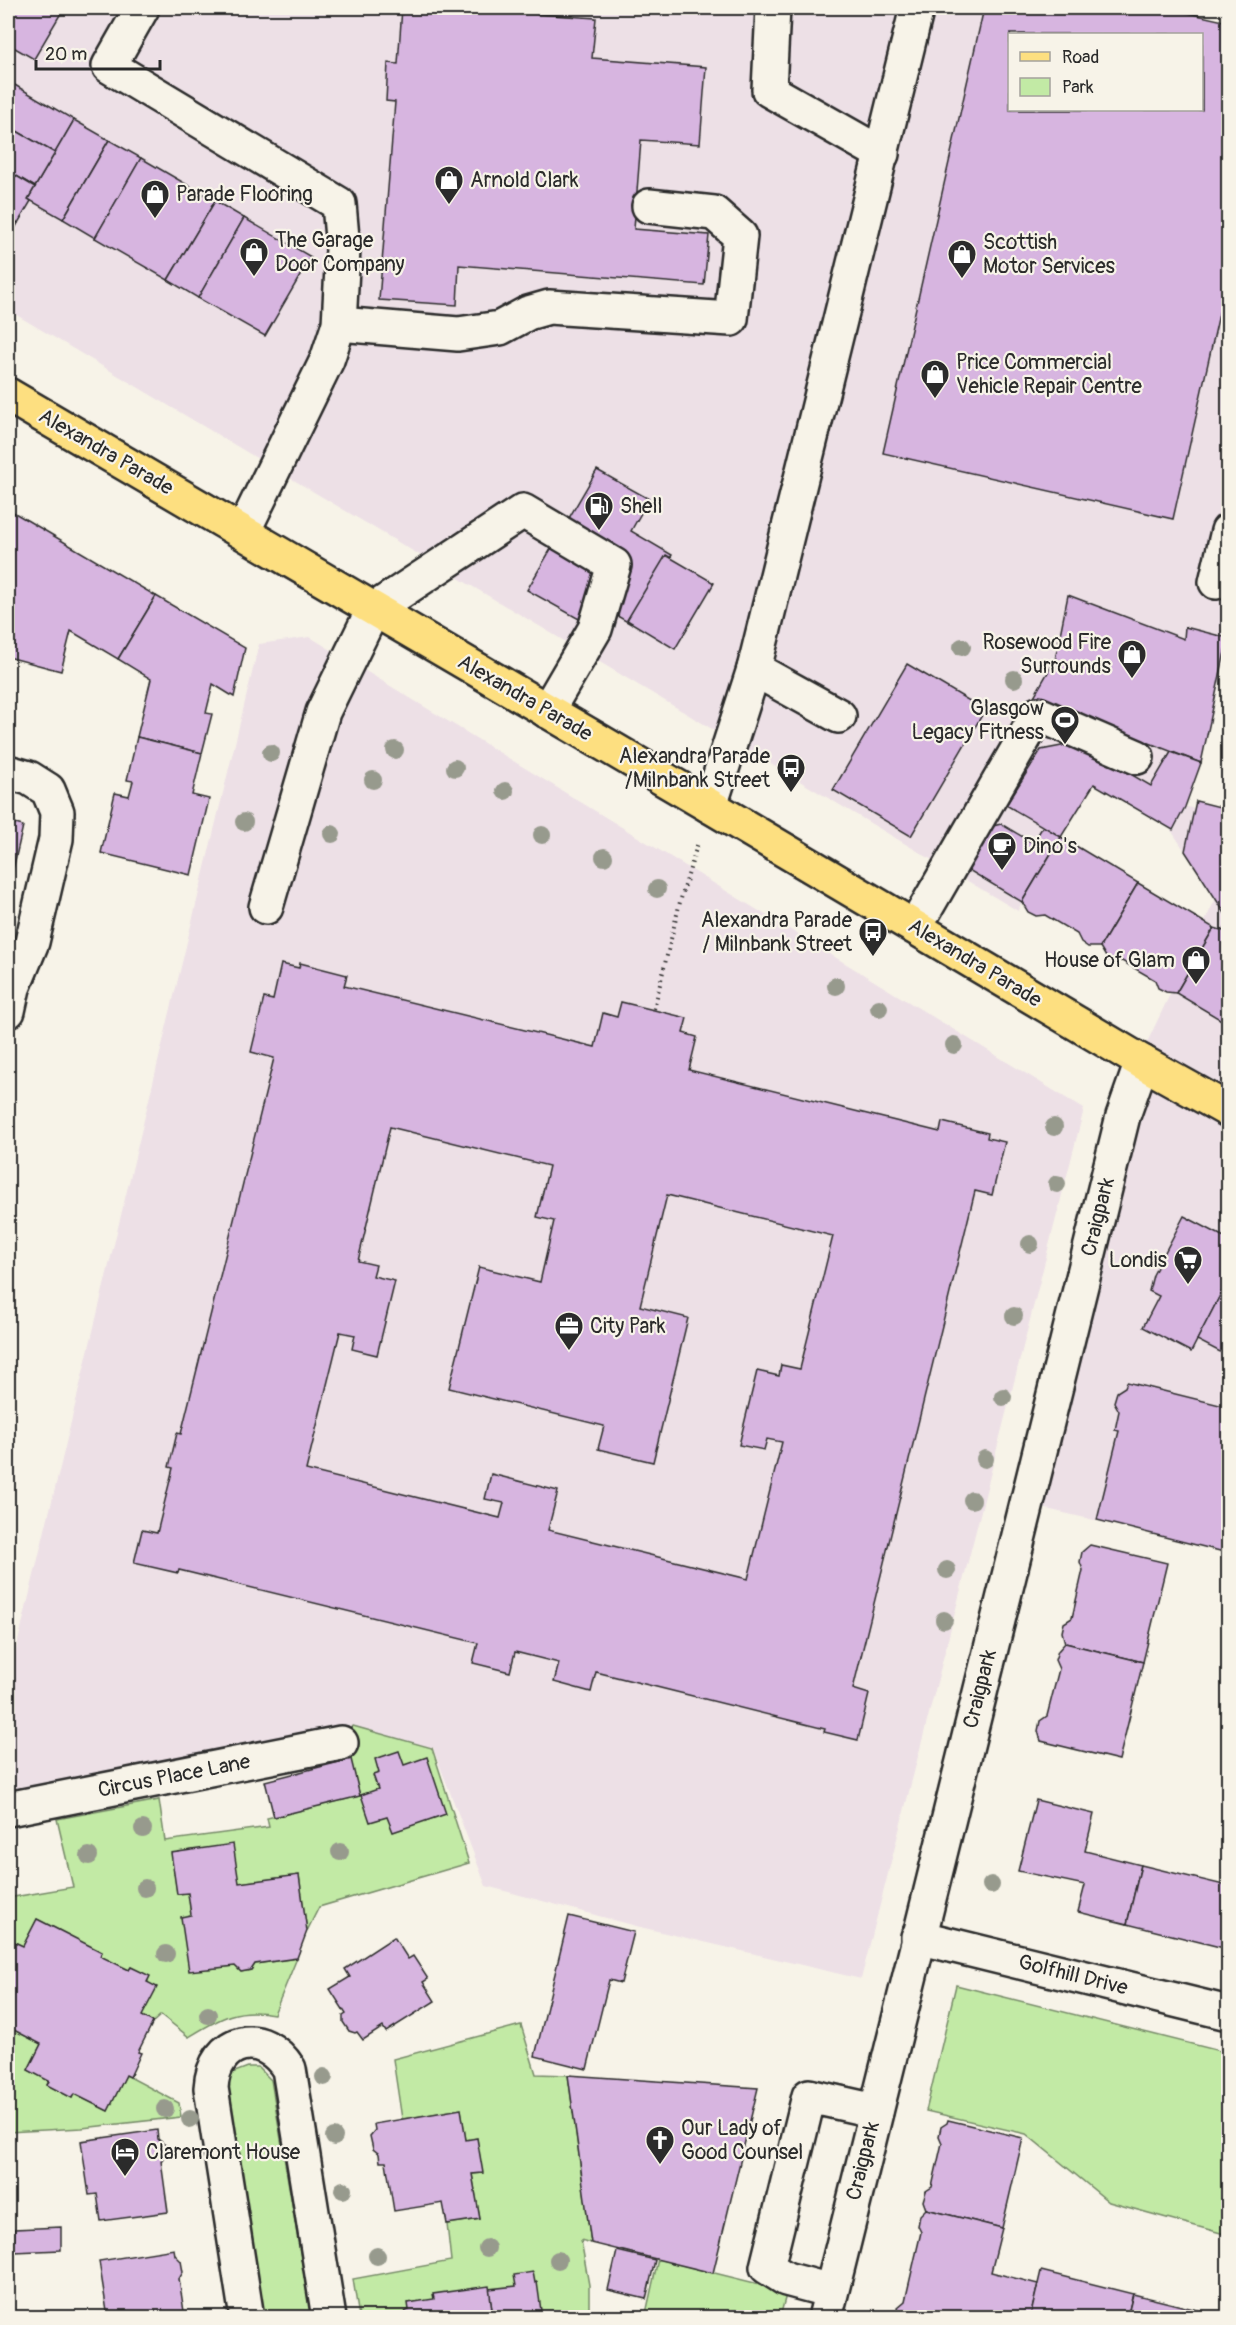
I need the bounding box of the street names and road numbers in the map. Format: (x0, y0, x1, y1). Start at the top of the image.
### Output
street label: Alexandra Parade (34, 402, 179, 502)
street label: Alexandra Parade (453, 648, 598, 748)
street label: Alexandra Parade (903, 912, 1047, 1014)
street label: Craigpark (1075, 1174, 1121, 1259)
street label: Craigpark (957, 1646, 1003, 1731)
street label: Circus Place Lane (96, 1748, 253, 1804)
street label: Golfhill Drive (1015, 1948, 1131, 2002)
street label: Craigpark (840, 2118, 886, 2203)

